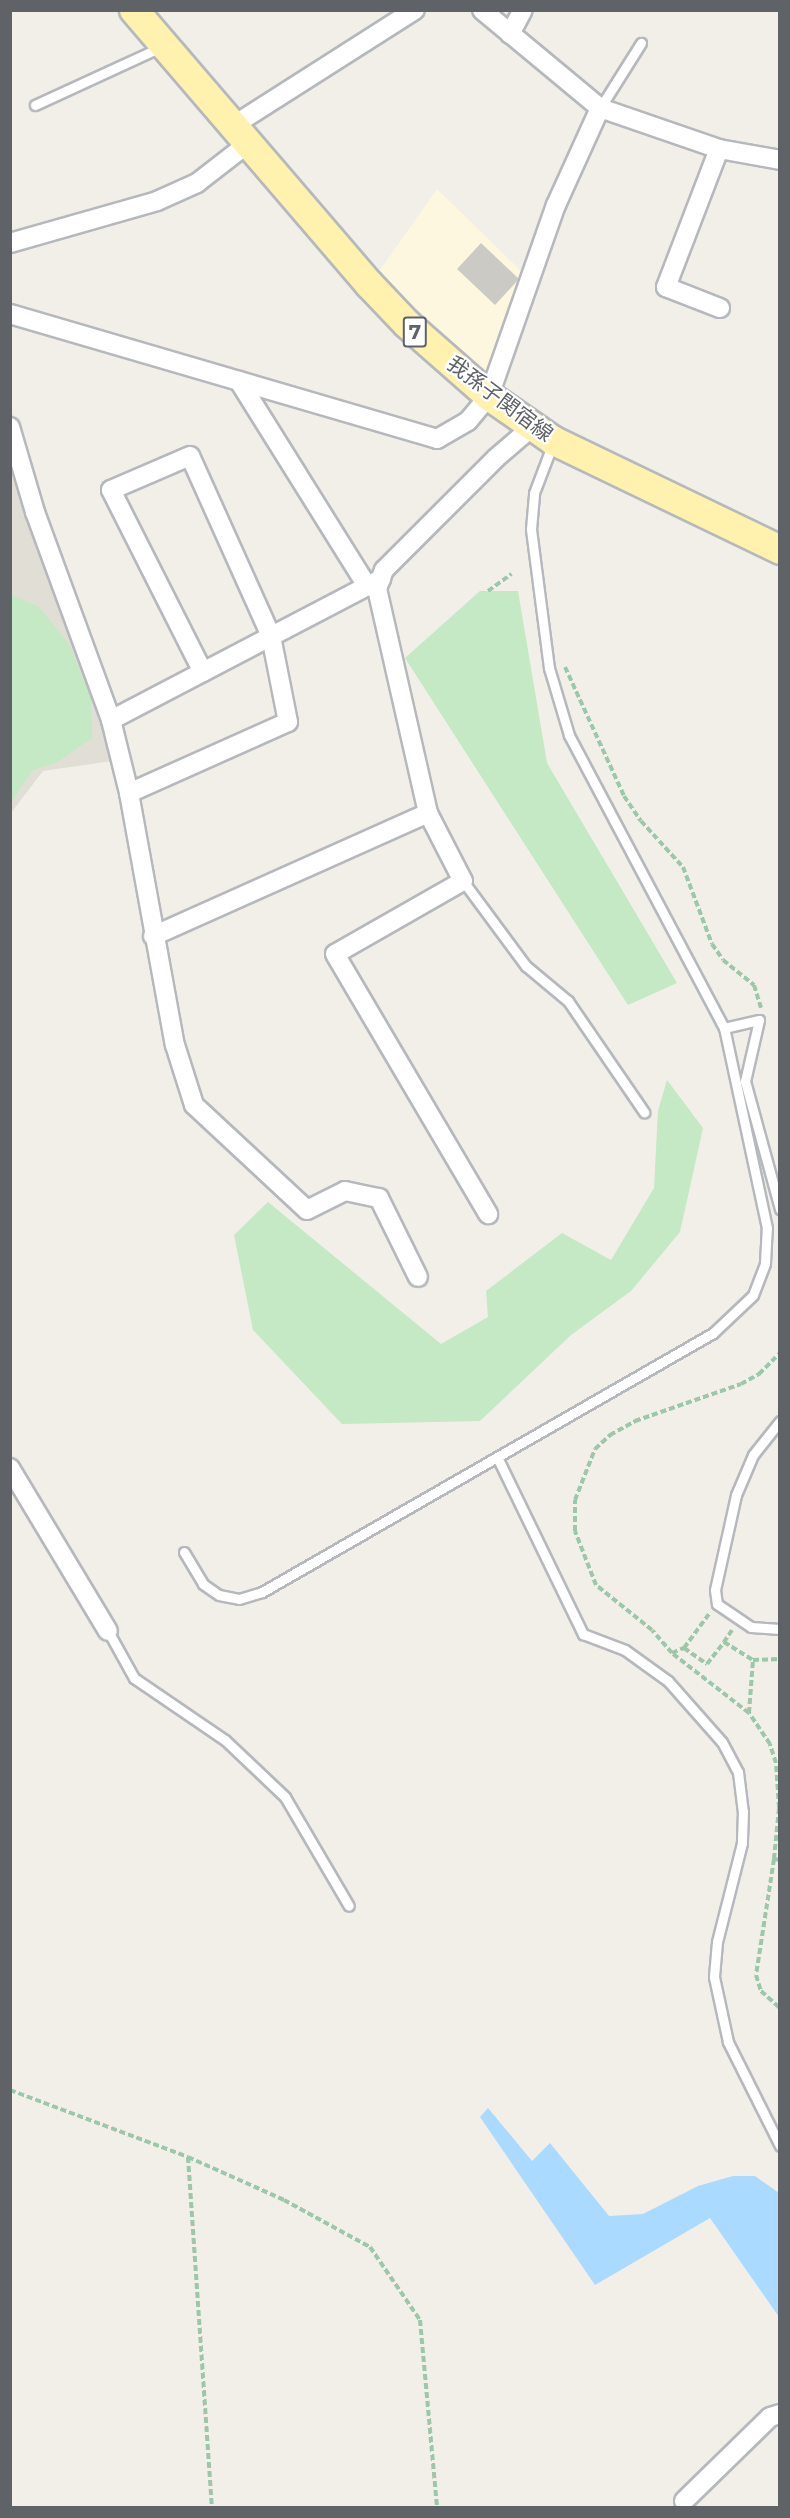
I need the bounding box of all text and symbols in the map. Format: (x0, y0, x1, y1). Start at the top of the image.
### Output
road number: 7 (402, 315, 428, 349)
street label: 我孫子関宿線 (442, 351, 558, 447)

